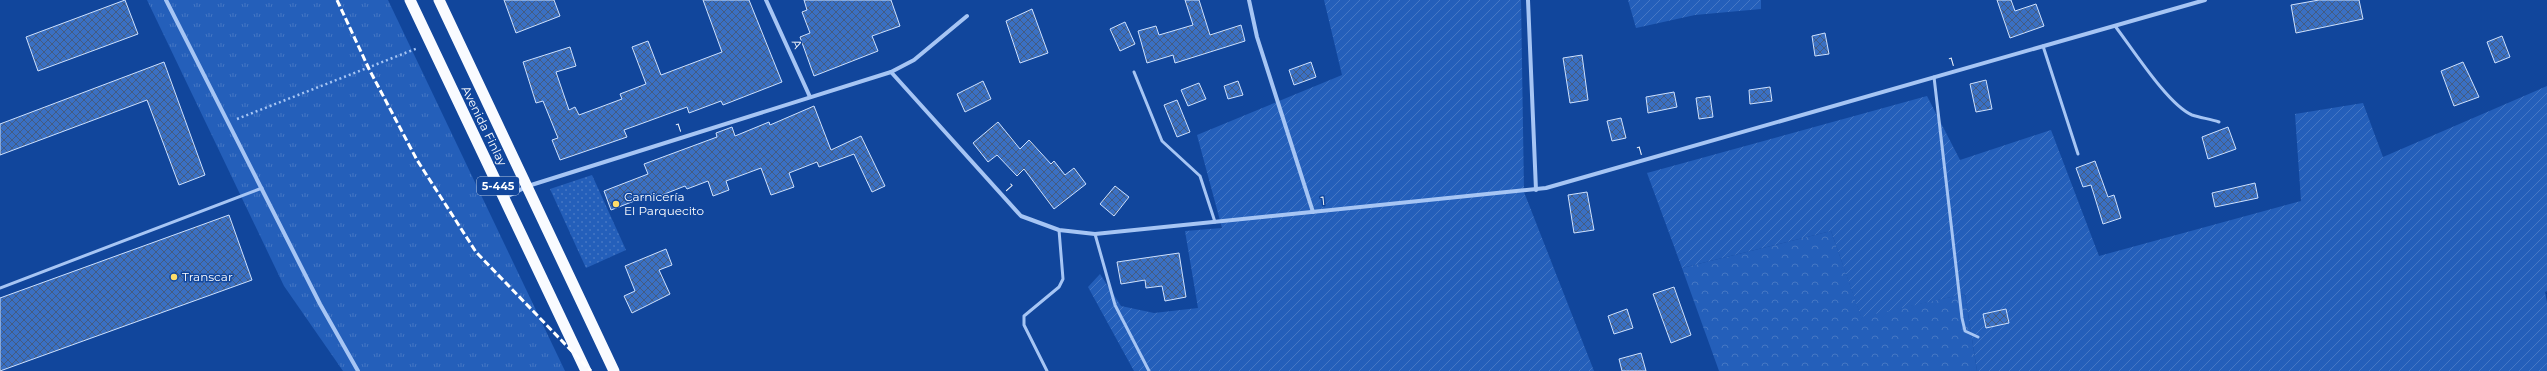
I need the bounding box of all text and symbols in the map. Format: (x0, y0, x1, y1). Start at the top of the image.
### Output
street label: A (789, 37, 806, 51)
street label: 1 (1948, 54, 1956, 69)
street label: Avenida Finlay (459, 83, 510, 169)
street label: 1 (674, 120, 683, 135)
street label: 1 (1636, 143, 1644, 158)
road number: 5-445 (477, 177, 519, 195)
street label: 1 (1002, 181, 1016, 194)
place label: Carnicería El Parquecito (624, 189, 704, 218)
street label: 1 (1320, 193, 1326, 208)
marker: Carnicería El Parquecito (611, 199, 621, 209)
place label: Transcar (182, 269, 233, 284)
marker: Transcar (169, 272, 179, 282)

